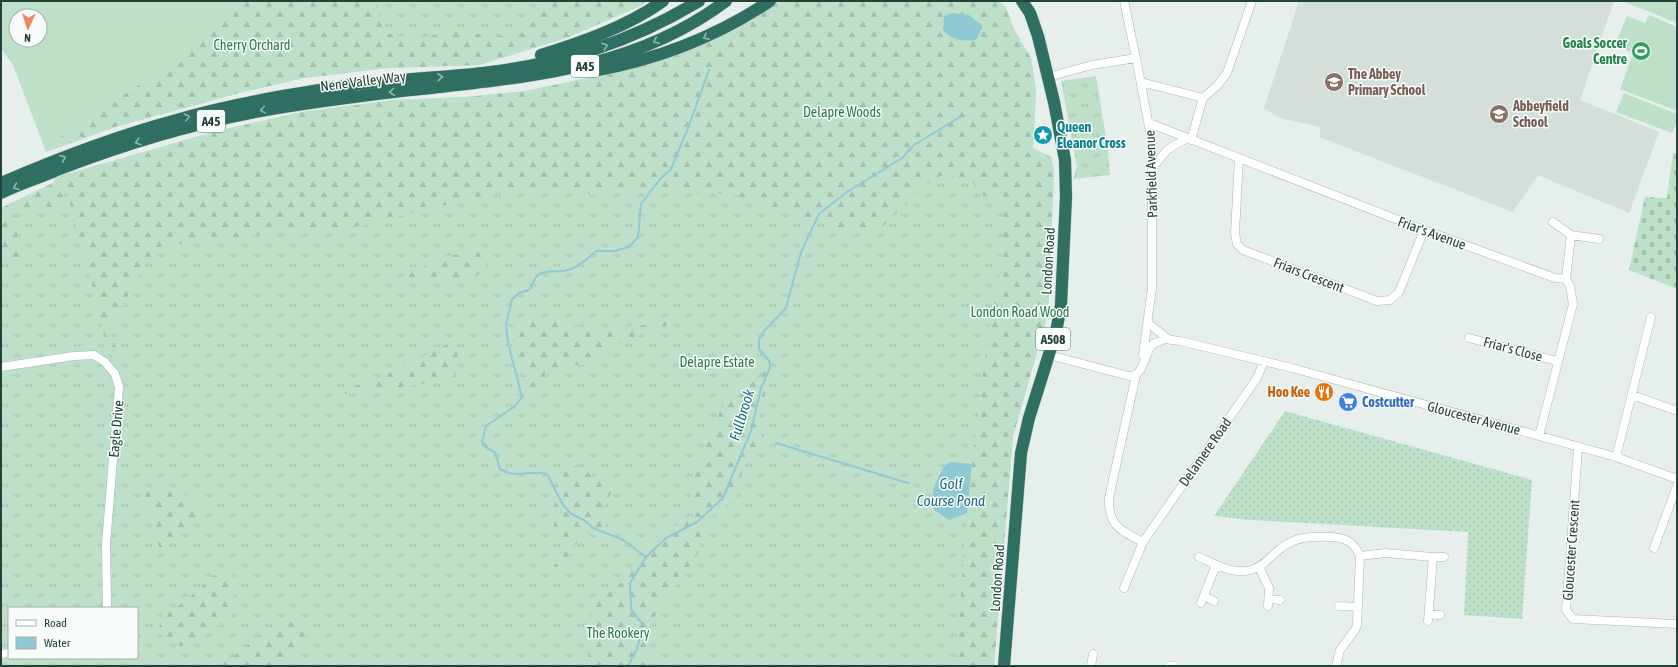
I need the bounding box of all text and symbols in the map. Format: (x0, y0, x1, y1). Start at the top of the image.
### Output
north arrow (8, 8, 48, 48)
text: N (24, 32, 31, 44)
one-way arrow (703, 32, 710, 40)
place label: Goals Soccer Centre (1563, 35, 1628, 67)
one-way arrow (653, 36, 661, 44)
park label: Cherry Orchard (214, 37, 290, 53)
sports icon: Goals Soccer Centre (1630, 40, 1652, 62)
one-way arrow (601, 43, 608, 51)
road number: A45 (571, 55, 599, 77)
place label: The Abbey Primary School (1348, 66, 1426, 98)
street label: Nene Valley Way (319, 68, 407, 94)
school or university icon: The Abbey Primary School (1323, 71, 1345, 93)
one-way arrow (437, 73, 443, 82)
one-way arrow (389, 87, 395, 96)
place label: Abbeyfield School (1512, 98, 1569, 130)
school or university icon: Abbeyfield School (1488, 103, 1510, 125)
park label: Delapre Woods (803, 104, 881, 120)
one-way arrow (260, 105, 266, 114)
road number: A45 (197, 110, 225, 132)
one-way arrow (183, 114, 190, 122)
place label: Queen Eleanor Cross (1057, 119, 1126, 151)
place icon: Queen Eleanor Cross (1032, 124, 1054, 146)
street label: Parkfield Avenue (1141, 130, 1161, 218)
one-way arrow (134, 137, 141, 146)
one-way arrow (60, 154, 67, 162)
one-way arrow (12, 182, 20, 190)
street label: Friar's Avenue (1396, 213, 1468, 253)
street label: London Road (1038, 227, 1058, 295)
street label: Friars Crescent (1271, 254, 1347, 296)
park label: London Road Wood (971, 304, 1069, 320)
road number: A508 (1036, 328, 1070, 350)
street label: Friar's Close (1482, 333, 1544, 365)
park label: Delapre Estate (679, 354, 755, 370)
restaurant icon: Hoo Kee (1313, 381, 1335, 403)
place label: Hoo Kee (1268, 384, 1310, 400)
water label: Fullbrook (726, 387, 757, 443)
supermarket icon: Costcutter (1337, 391, 1359, 413)
place label: Costcutter (1362, 394, 1415, 410)
street label: Gloucester Avenue (1426, 398, 1522, 438)
street label: Eagle Drive (106, 400, 126, 458)
street label: Delamere Road (1176, 415, 1234, 489)
water label: Golf Course Pond (917, 475, 985, 509)
street label: Gloucester Crescent (1559, 499, 1583, 601)
street label: London Road (987, 544, 1007, 612)
legend (8, 607, 138, 659)
text: Road (44, 616, 67, 630)
park label: The Rookery (586, 625, 650, 641)
text: Water (44, 636, 71, 650)

